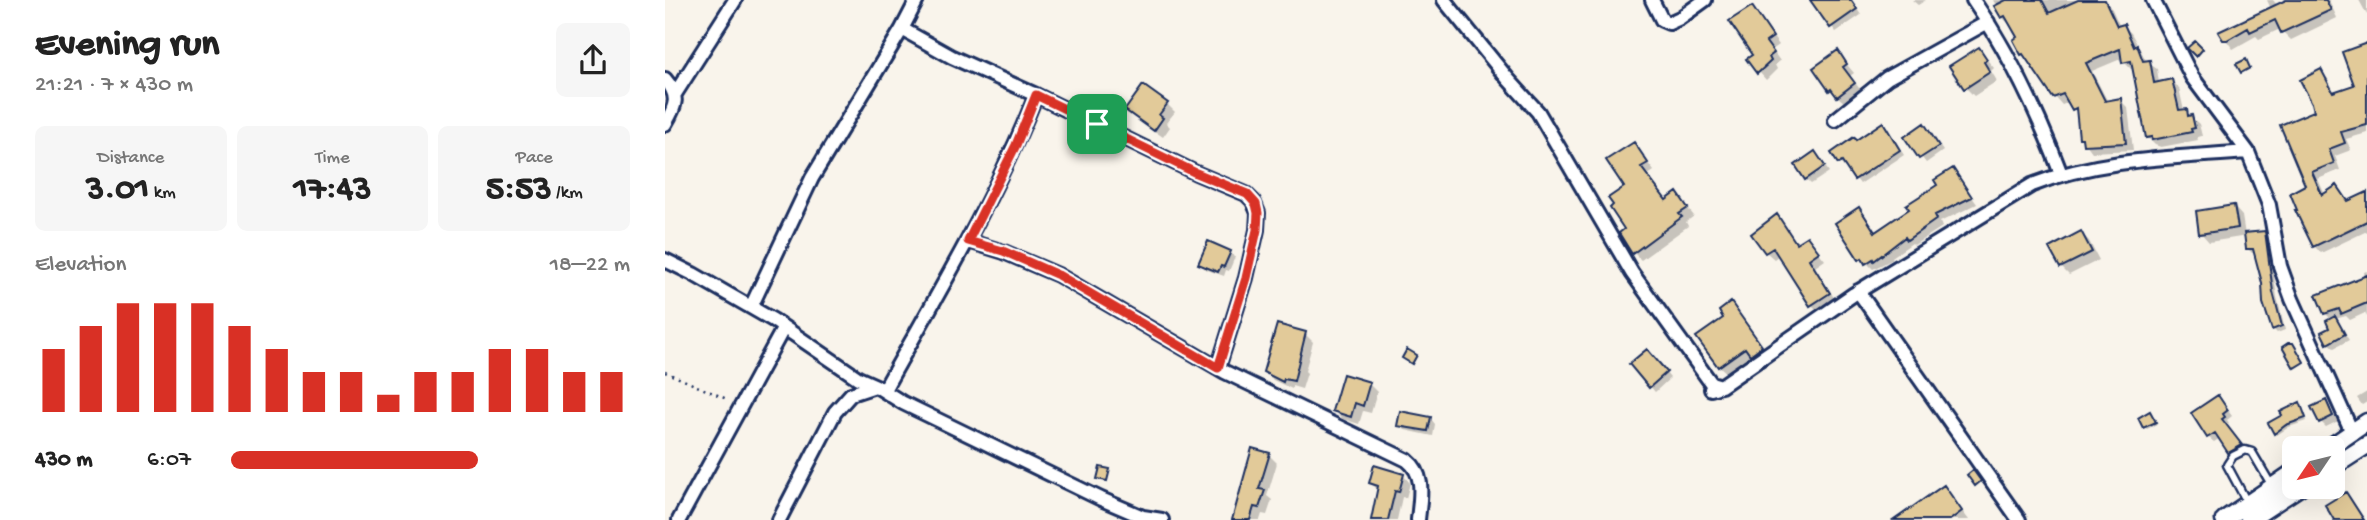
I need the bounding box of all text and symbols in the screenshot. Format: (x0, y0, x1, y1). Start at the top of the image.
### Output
button: share (556, 23, 630, 97)
text: Evening run (35, 24, 219, 68)
text: 21:21 · 7 × 430 m (35, 72, 193, 99)
pin (1067, 94, 1127, 154)
icon: arrive (1078, 105, 1116, 143)
text: Distance (97, 147, 164, 170)
text: Time (315, 147, 350, 170)
text: Pace (516, 147, 553, 170)
text: 3.01 (86, 170, 149, 211)
text: 17:43 (293, 170, 372, 211)
text: 5:53 (486, 170, 552, 211)
text: km (149, 182, 176, 205)
text: /km (552, 182, 583, 205)
text: Elevation (35, 252, 126, 279)
text: 18–22 m (550, 252, 630, 279)
north arrow (2282, 436, 2345, 499)
map controls (2282, 436, 2345, 499)
text: 430 m (35, 447, 93, 474)
text: 6:07 (147, 447, 191, 474)

